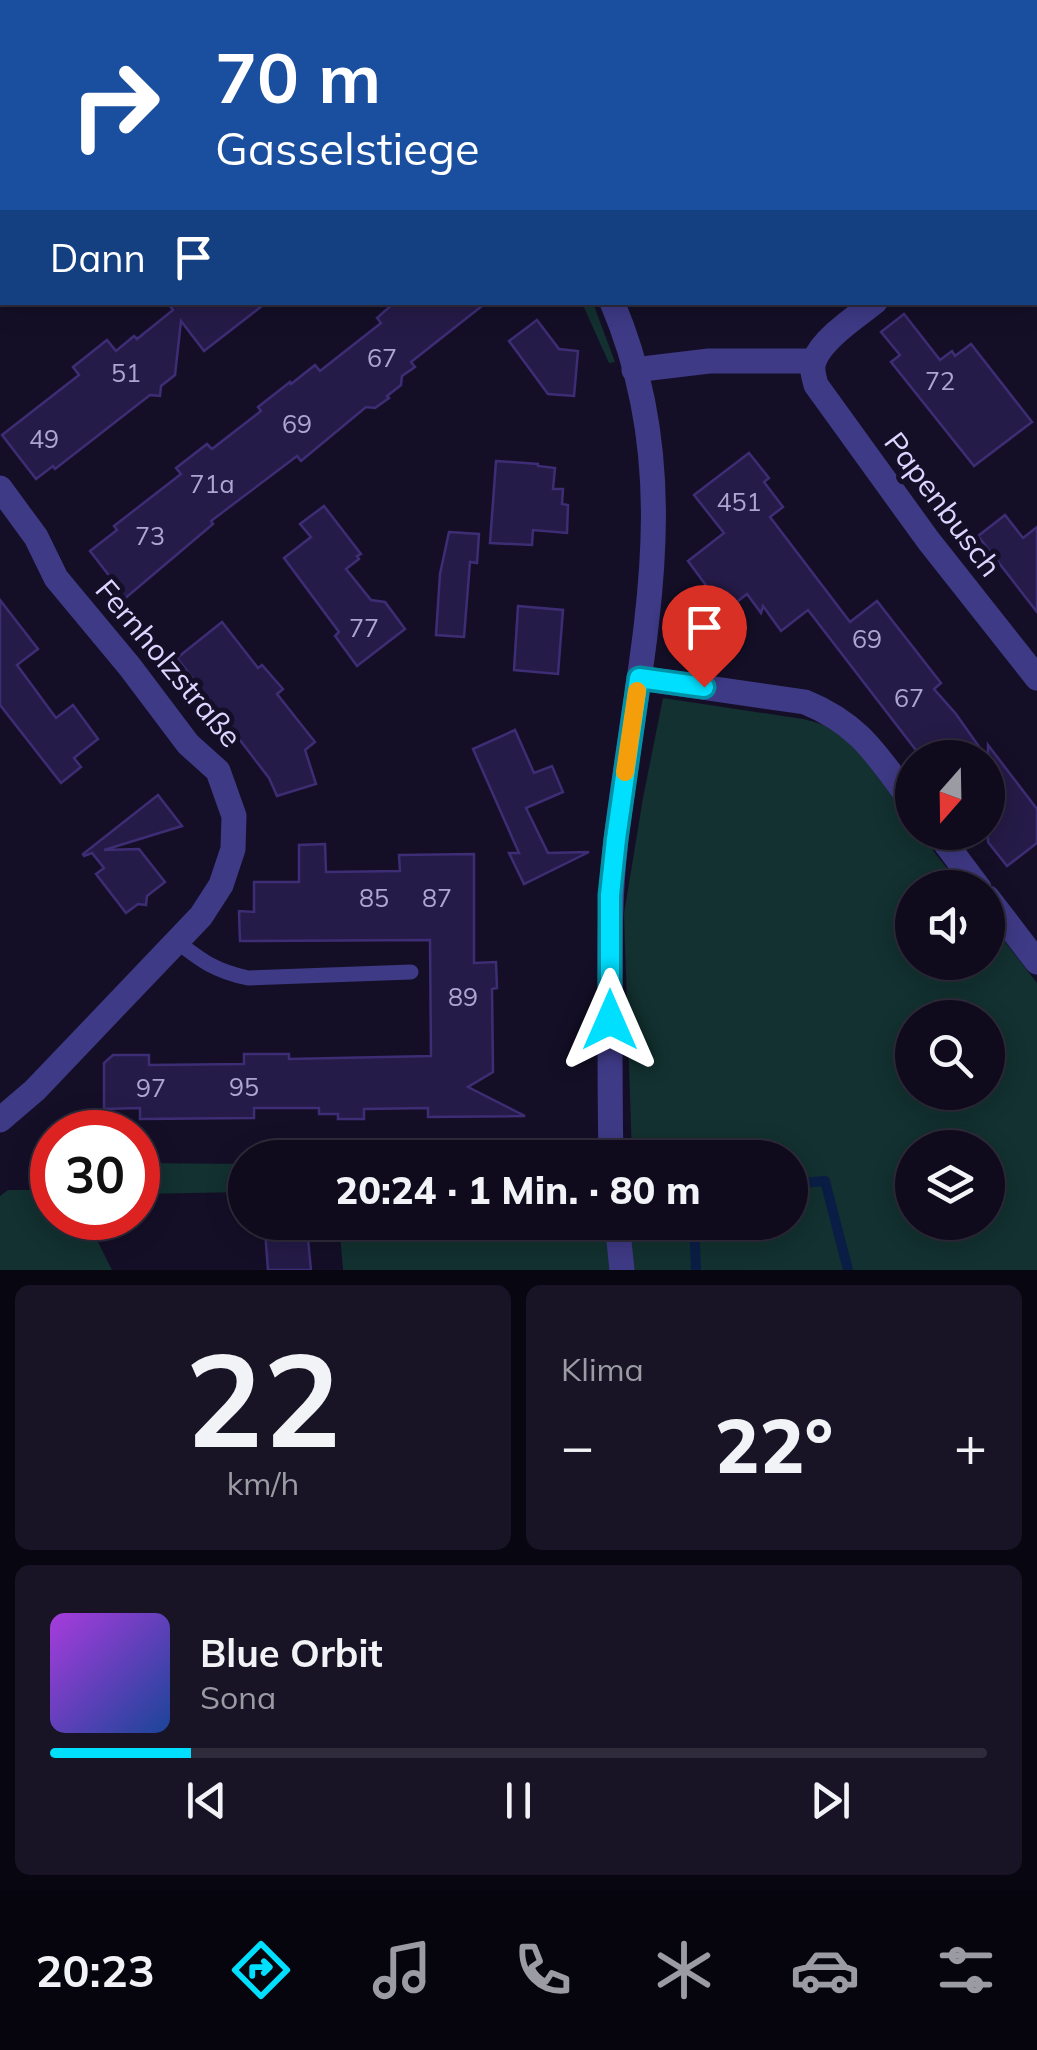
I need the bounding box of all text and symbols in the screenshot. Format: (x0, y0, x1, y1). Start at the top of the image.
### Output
text: 70 m (215, 33, 381, 121)
icon: right (50, 40, 180, 170)
text: Gasselstiege (215, 120, 479, 176)
icon: arrive (166, 230, 221, 285)
text: Dann (50, 234, 146, 282)
house number: 67 (367, 342, 397, 373)
house number: 51 (111, 357, 141, 388)
house number: 72 (925, 365, 955, 396)
house number: 69 (282, 408, 312, 439)
house number: 49 (29, 423, 59, 454)
street label: Papenbusch (876, 424, 1010, 584)
house number: 71a (189, 468, 235, 499)
house number: 451 (716, 486, 762, 517)
house number: 73 (135, 520, 165, 551)
street label: Fernholzstraße (88, 571, 250, 755)
pin (662, 585, 747, 688)
icon: arrive (677, 600, 732, 655)
house number: 77 (349, 612, 379, 643)
house number: 69 (852, 623, 882, 654)
house number: 67 (894, 682, 924, 713)
north arrow (895, 740, 1005, 850)
map controls (895, 740, 1005, 1240)
button: sound (895, 870, 1005, 980)
house number: 85 (359, 882, 389, 913)
house number: 87 (422, 882, 452, 913)
position arrow (558, 968, 662, 1072)
house number: 89 (448, 981, 478, 1012)
button: search (895, 1000, 1005, 1110)
house number: 95 (229, 1071, 259, 1102)
house number: 97 (136, 1072, 166, 1103)
speed limit sign: 30 (30, 1110, 160, 1240)
button: layers (895, 1130, 1005, 1240)
text: 20:24 · 1 Min. · 80 m (335, 1166, 701, 1214)
text: 22 (185, 1316, 341, 1480)
text: Klima (561, 1349, 644, 1389)
text: 22° (715, 1398, 833, 1492)
text: − (561, 1411, 594, 1480)
text: + (954, 1411, 987, 1480)
text: km/h (227, 1463, 299, 1503)
text: Blue Orbit (200, 1629, 383, 1677)
text: Sona (200, 1677, 276, 1717)
icon: previous (179, 1773, 234, 1828)
icon: pause (491, 1773, 546, 1828)
icon: next (803, 1773, 858, 1828)
icon: directions (226, 1935, 296, 2005)
icon: music (367, 1935, 437, 2005)
icon: phone (508, 1935, 578, 2005)
icon: climate (649, 1935, 719, 2005)
icon: car (790, 1935, 860, 2005)
icon: filters (931, 1935, 1001, 2005)
text: 20:23 (36, 1942, 155, 1998)

